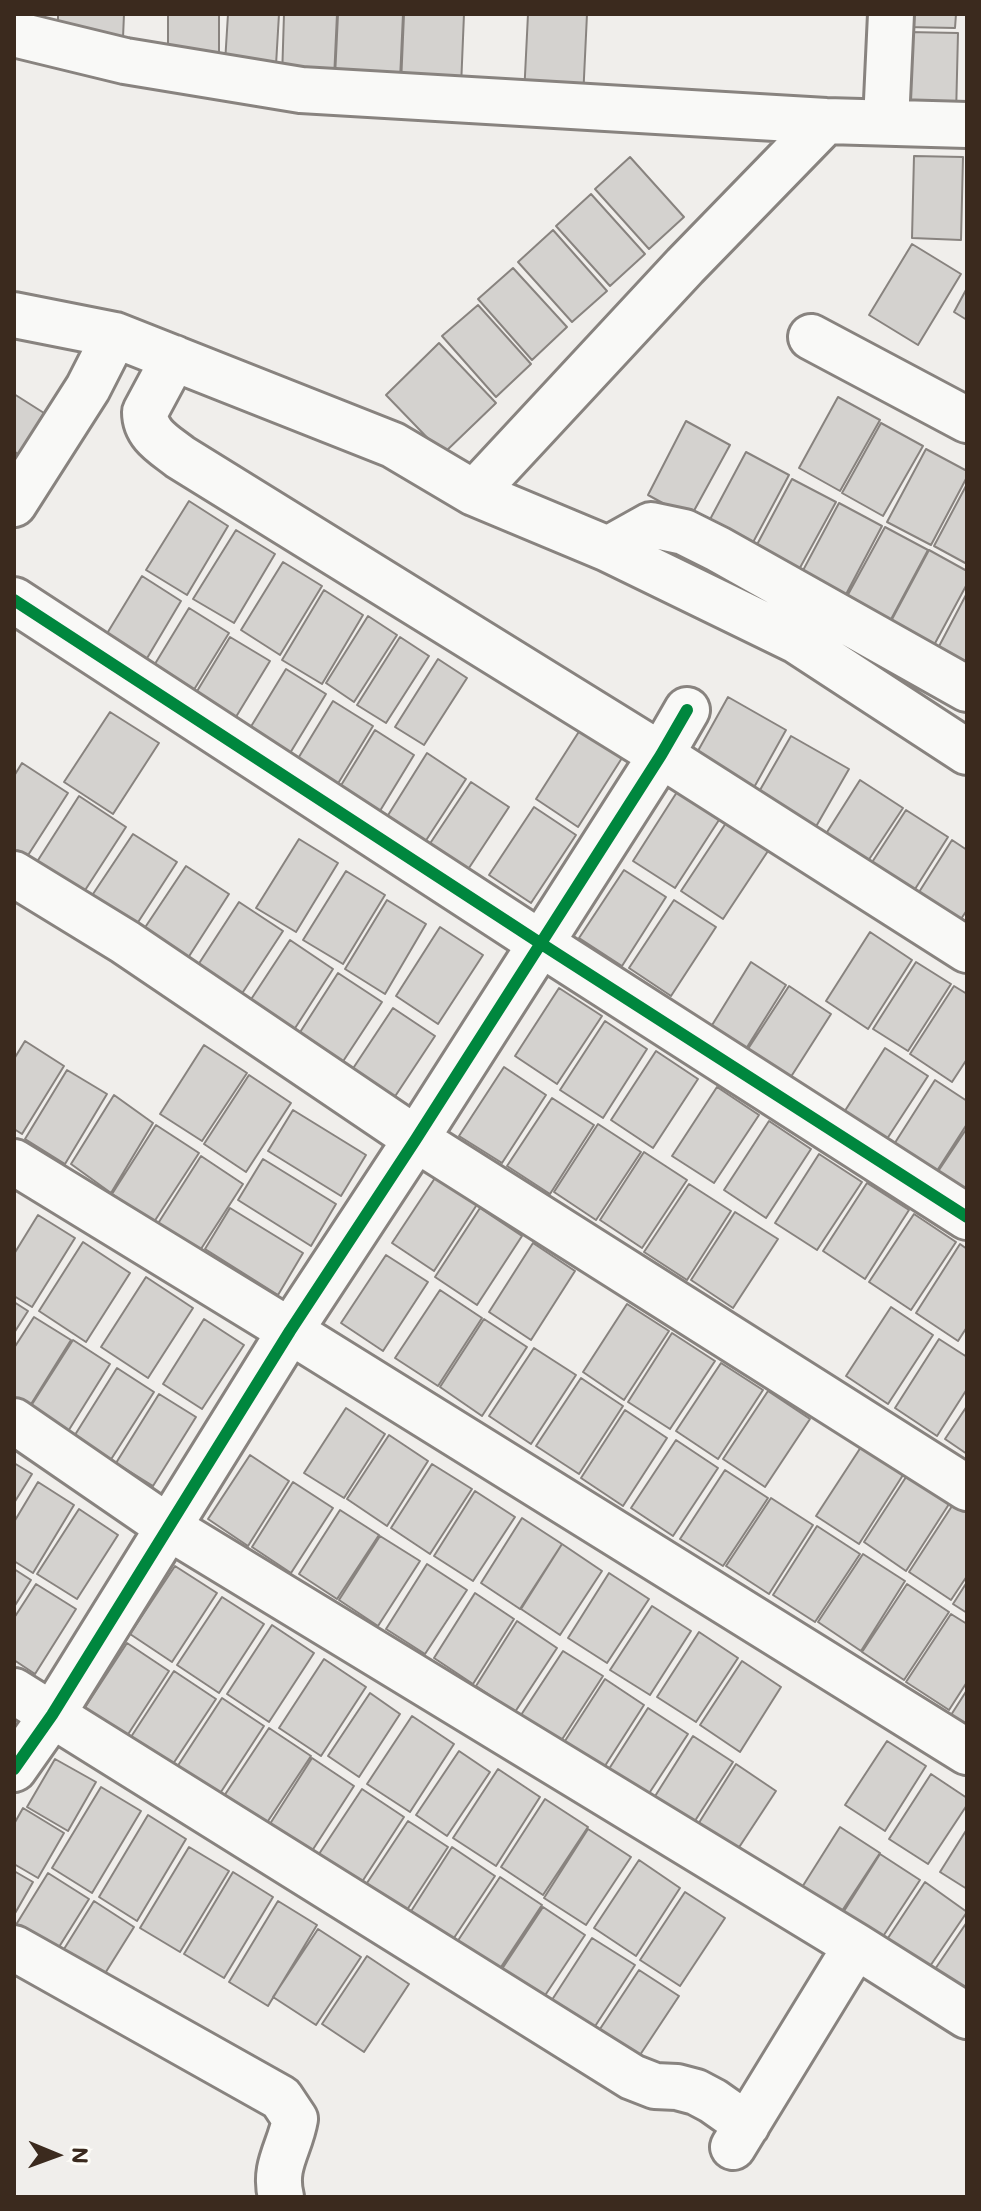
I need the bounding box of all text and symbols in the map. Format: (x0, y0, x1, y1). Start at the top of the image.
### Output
north arrow (16, 2115, 96, 2195)
text: N (66, 2147, 95, 2164)

